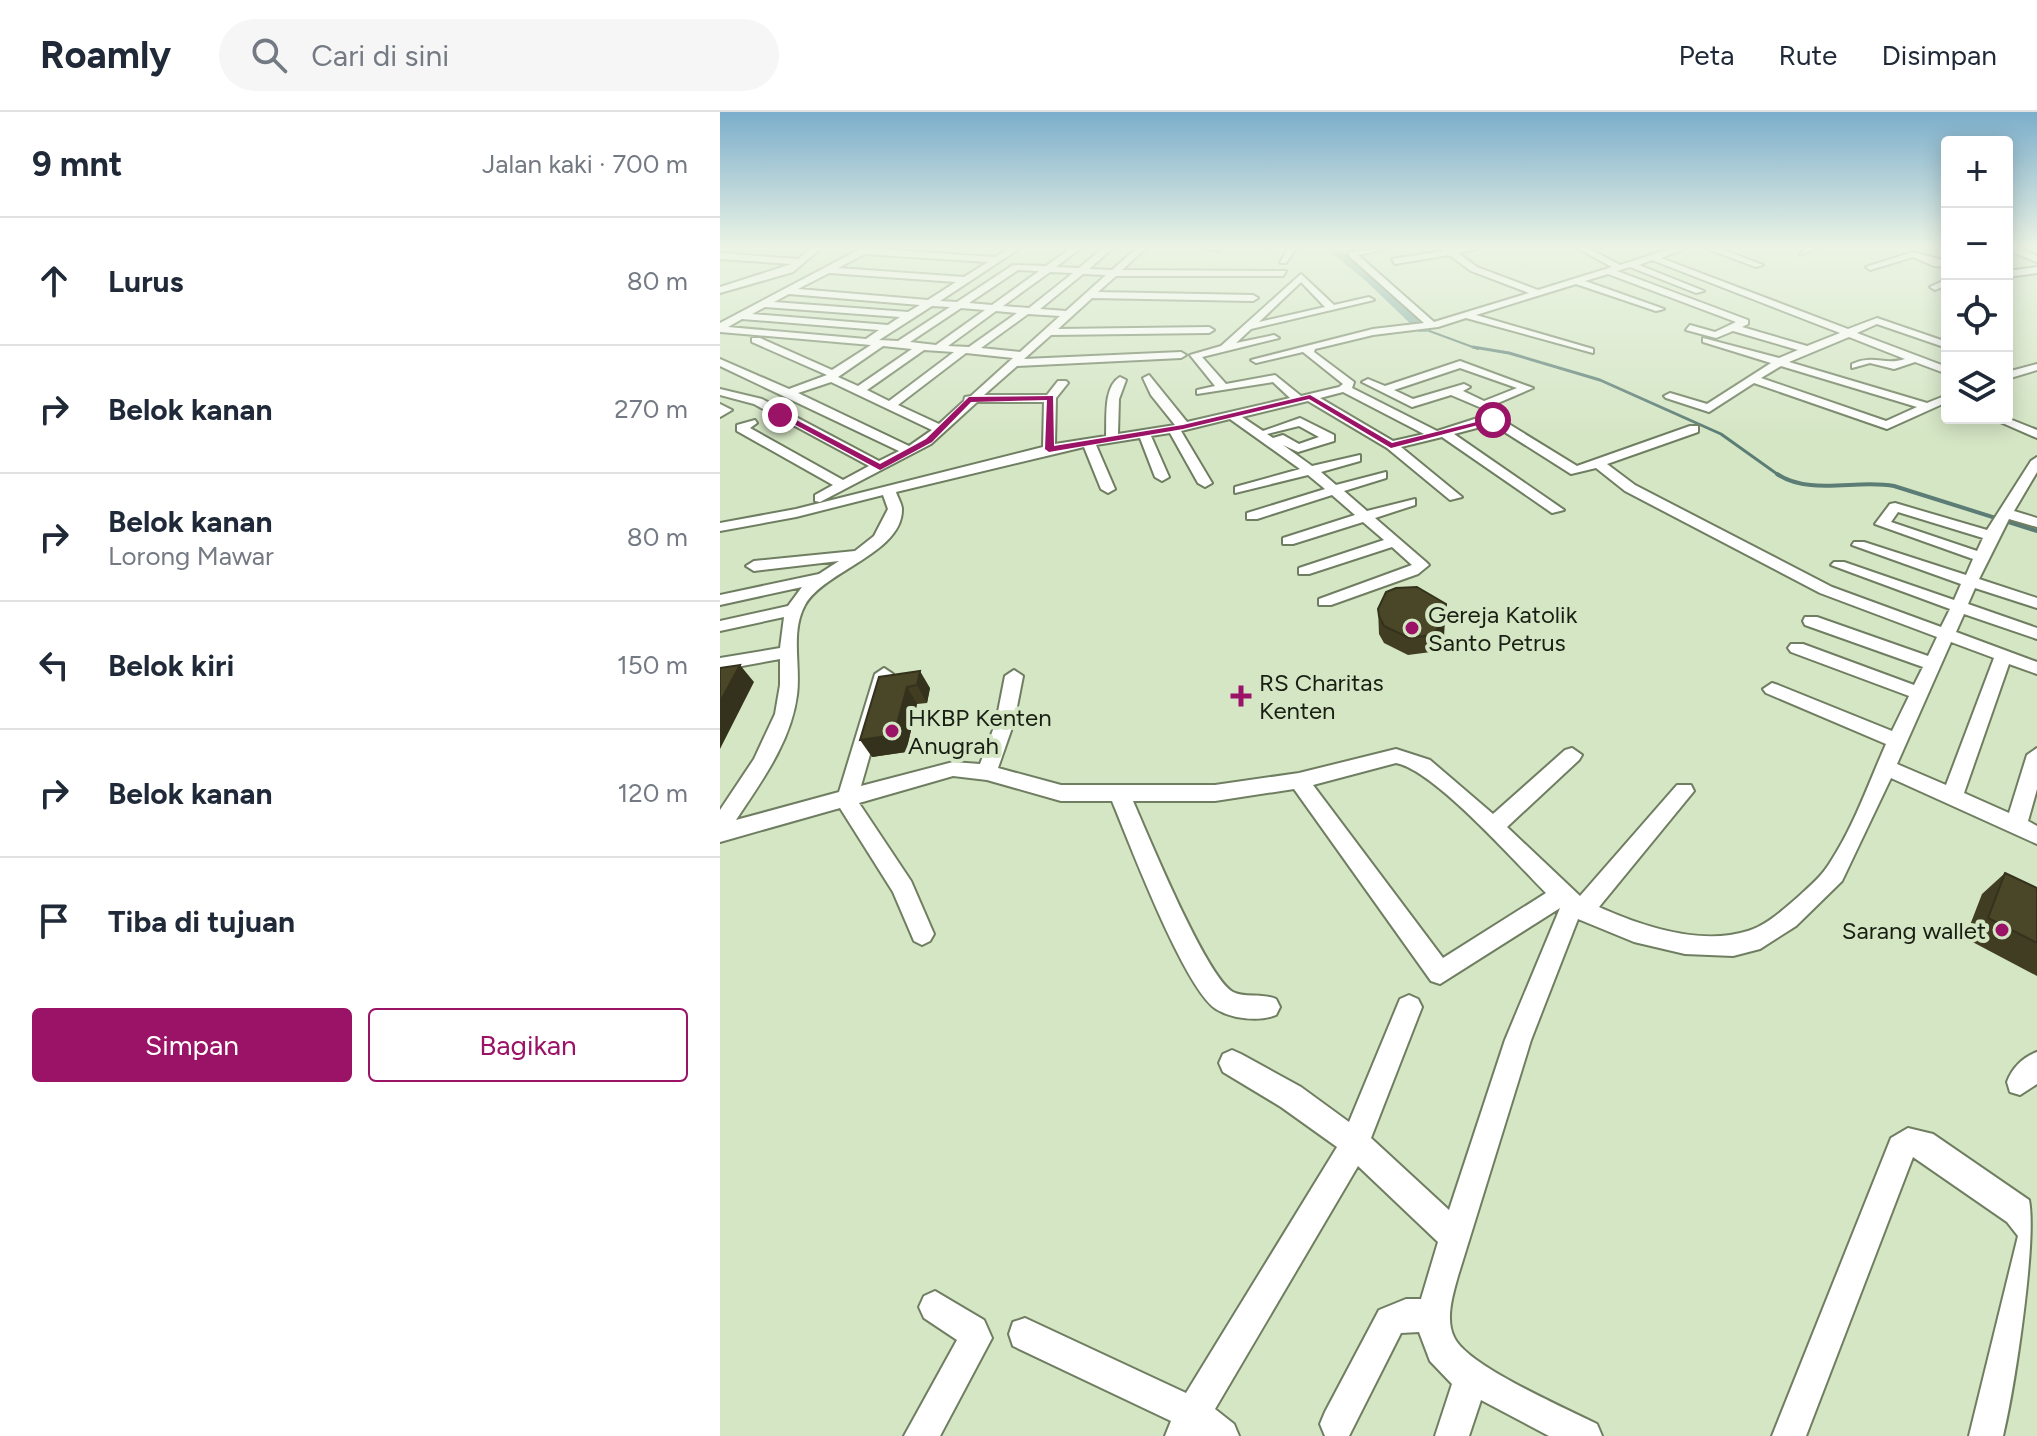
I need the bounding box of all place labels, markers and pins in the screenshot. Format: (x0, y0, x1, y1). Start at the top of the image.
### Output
place label: Gereja Katolik Santo Petrus (1428, 600, 1578, 657)
marker: Gereja Katolik Santo Petrus (1403, 619, 1421, 637)
place label: RS Charitas Kenten (1259, 668, 1384, 725)
marker: RS Charitas Kenten (1230, 685, 1252, 707)
place label: HKBP Kenten Anugrah (908, 703, 1052, 760)
marker: HKBP Kenten Anugrah (883, 722, 901, 740)
place label: Sarang wallet (1842, 916, 1986, 945)
marker: Sarang wallet (1993, 921, 2011, 939)

